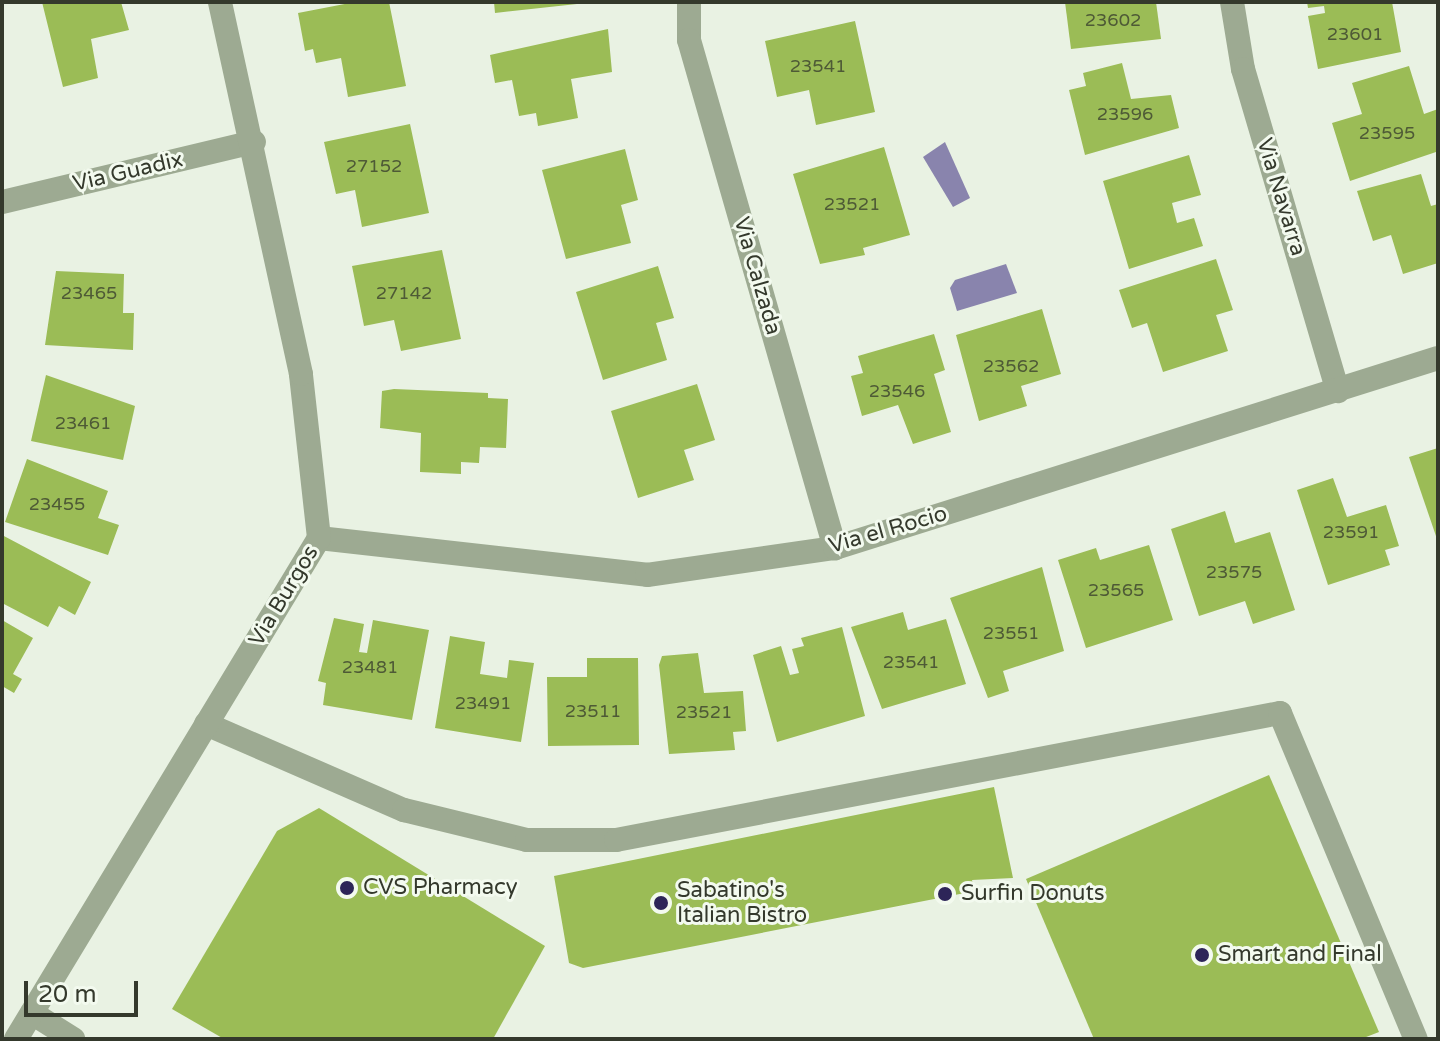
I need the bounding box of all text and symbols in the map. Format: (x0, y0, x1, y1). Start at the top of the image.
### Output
house number: 23602 (1085, 9, 1141, 31)
house number: 23601 (1327, 23, 1383, 45)
house number: 23541 (790, 55, 846, 77)
house number: 23596 (1097, 103, 1153, 125)
house number: 23595 (1359, 122, 1415, 144)
street label: Via Navarra (1251, 135, 1311, 259)
street label: Via Guadix (70, 147, 186, 197)
house number: 27152 (346, 155, 402, 177)
house number: 23521 (824, 193, 880, 215)
street label: Via Calzada (728, 214, 786, 338)
house number: 23465 (61, 282, 117, 304)
house number: 27142 (376, 282, 432, 304)
house number: 23562 (983, 355, 1039, 377)
house number: 23546 (869, 380, 925, 402)
house number: 23461 (55, 412, 111, 434)
house number: 23455 (29, 493, 85, 515)
street label: Via el Rocio (826, 501, 950, 559)
house number: 23591 (1323, 521, 1379, 543)
street label: Via Burgos (244, 541, 324, 651)
house number: 23575 (1206, 561, 1262, 583)
house number: 23565 (1088, 579, 1144, 601)
house number: 23551 (983, 622, 1039, 644)
house number: 23541 (883, 651, 939, 673)
house number: 23481 (342, 656, 398, 678)
house number: 23491 (455, 692, 511, 714)
house number: 23511 (565, 700, 621, 722)
house number: 23521 (676, 701, 732, 723)
place label: CVS Pharmacy (363, 875, 518, 901)
place label: Sabatino's Italian Bistro (677, 877, 807, 928)
marker: CVS Pharmacy (338, 879, 356, 897)
place label: Surfin Donuts (961, 881, 1104, 907)
marker: Surfin Donuts (936, 885, 954, 903)
marker: Sabatino's Italian Bistro (652, 894, 670, 912)
place label: Smart and Final (1218, 942, 1382, 968)
marker: Smart and Final (1193, 946, 1211, 964)
scale bar (28, 965, 142, 1015)
text: 20 m (38, 980, 96, 1009)

